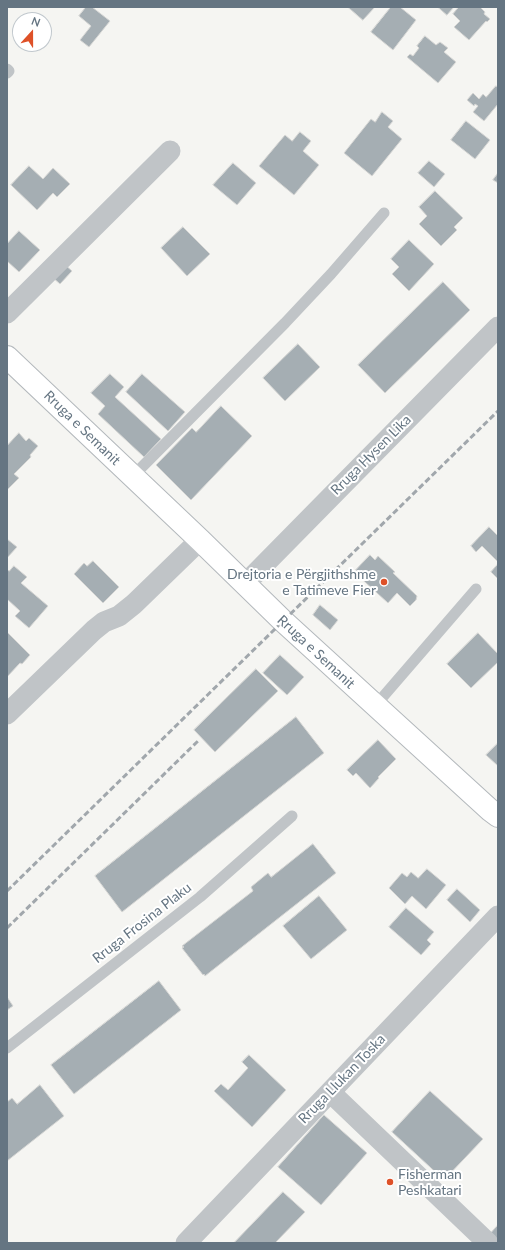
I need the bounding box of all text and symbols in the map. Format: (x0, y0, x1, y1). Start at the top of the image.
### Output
north arrow (12, 12, 52, 52)
text: N (30, 14, 42, 29)
street label: Rruga e Semanit (40, 387, 124, 469)
street label: Rruga Hysen Lika (327, 411, 415, 499)
place label: Drejtoria e Përgjithshme e Tatimeve Fier (227, 566, 376, 598)
marker: Drejtoria e Përgjithshme e Tatimeve Fier (379, 577, 389, 587)
street label: Rruga e Semanit (274, 612, 358, 692)
street label: Rruga Frosina Plaku (89, 879, 195, 967)
street label: Rruga Llukan Toska (295, 1031, 389, 1127)
place label: Fisherman Peshkatari (398, 1166, 462, 1198)
marker: Fisherman Peshkatari (385, 1177, 395, 1187)

